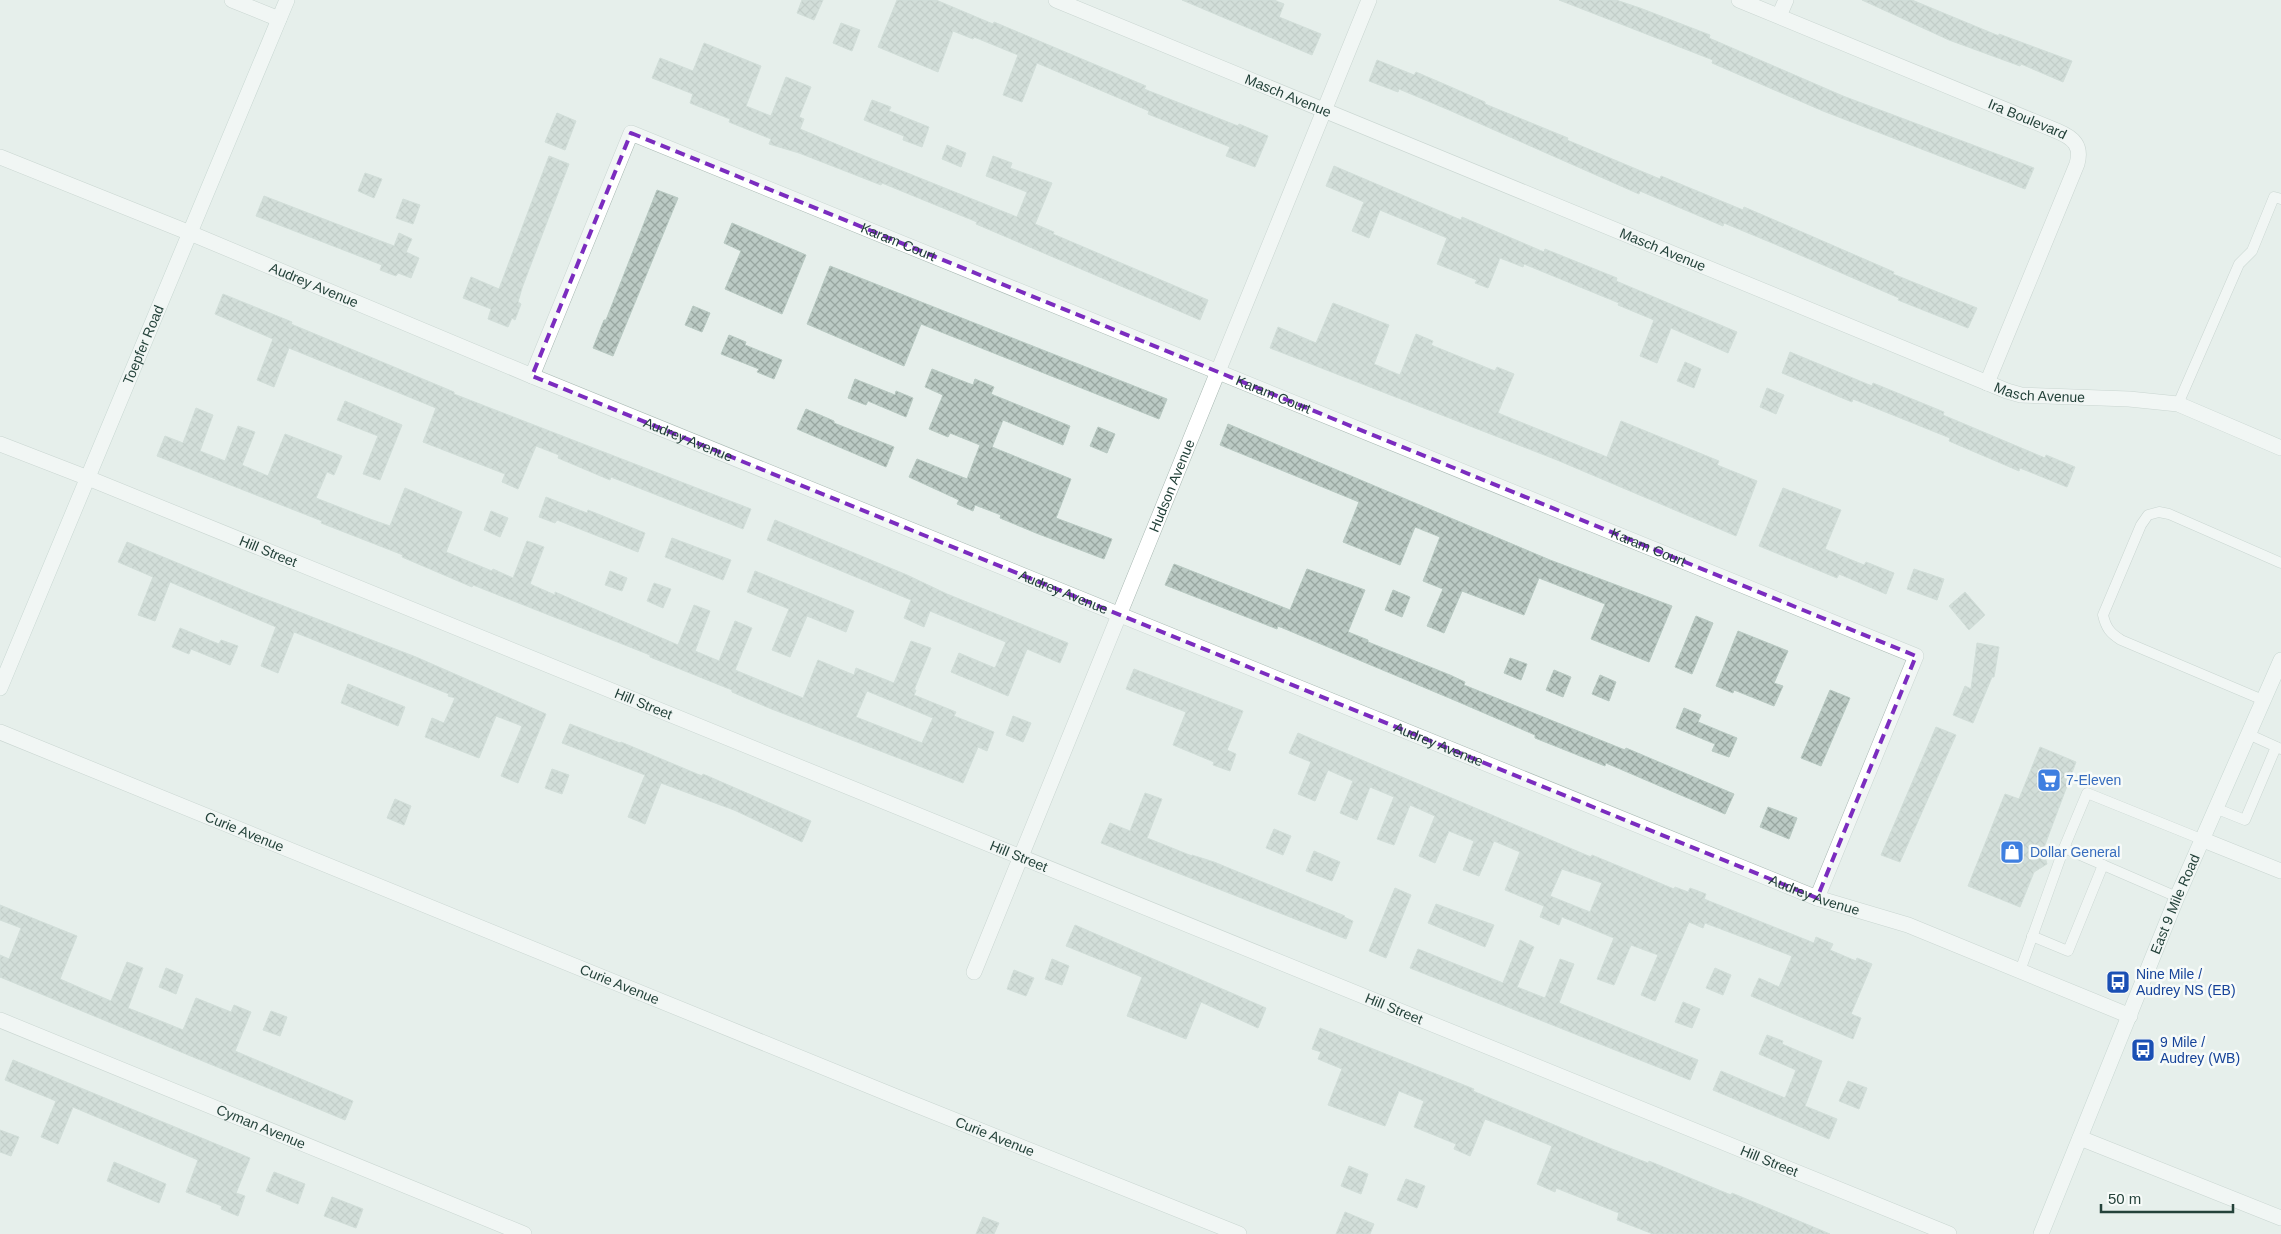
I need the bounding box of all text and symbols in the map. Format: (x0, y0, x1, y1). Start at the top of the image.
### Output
street label: Masch Avenue (1243, 71, 1334, 120)
street label: Ira Boulevard (1986, 96, 2069, 142)
street label: Karam Court (859, 219, 938, 264)
street label: Masch Avenue (1617, 225, 1708, 274)
street label: Audrey Avenue (267, 259, 361, 311)
street label: Toepfer Road (120, 303, 167, 387)
street label: Karam Court (1234, 372, 1313, 417)
street label: Masch Avenue (1992, 379, 2085, 405)
street label: Audrey Avenue (641, 414, 735, 465)
street label: Hudson Avenue (1146, 437, 1198, 534)
street label: Karam Court (1609, 525, 1688, 570)
street label: Hill Street (237, 532, 300, 570)
street label: Audrey Avenue (1017, 567, 1111, 617)
street label: Hill Street (612, 685, 675, 723)
street label: Audrey Avenue (1392, 719, 1486, 770)
supermarket icon: 7-Eleven (2036, 767, 2062, 793)
place label: 7-Eleven (2066, 772, 2121, 788)
street label: Curie Avenue (203, 808, 287, 855)
street label: Hill Street (988, 837, 1050, 875)
shop icon: Dollar General (1999, 839, 2025, 865)
place label: Dollar General (2030, 844, 2120, 860)
street label: East 9 Mile Road (2147, 852, 2203, 956)
street label: Audrey Avenue (1767, 872, 1862, 918)
street label: Curie Avenue (578, 961, 662, 1008)
place label: Nine Mile / Audrey NS (EB) (2136, 966, 2236, 998)
bus stop icon: Nine Mile / Audrey NS (EB) (2105, 969, 2131, 995)
street label: Hill Street (1363, 990, 1425, 1027)
place label: 9 Mile / Audrey (WB) (2160, 1034, 2240, 1066)
bus stop icon: 9 Mile / Audrey (WB) (2130, 1037, 2156, 1063)
street label: Cyman Avenue (214, 1101, 308, 1152)
street label: Curie Avenue (953, 1113, 1037, 1159)
street label: Hill Street (1738, 1142, 1801, 1180)
scale bar (2101, 1182, 2234, 1214)
text: 50 m (2108, 1190, 2141, 1207)

